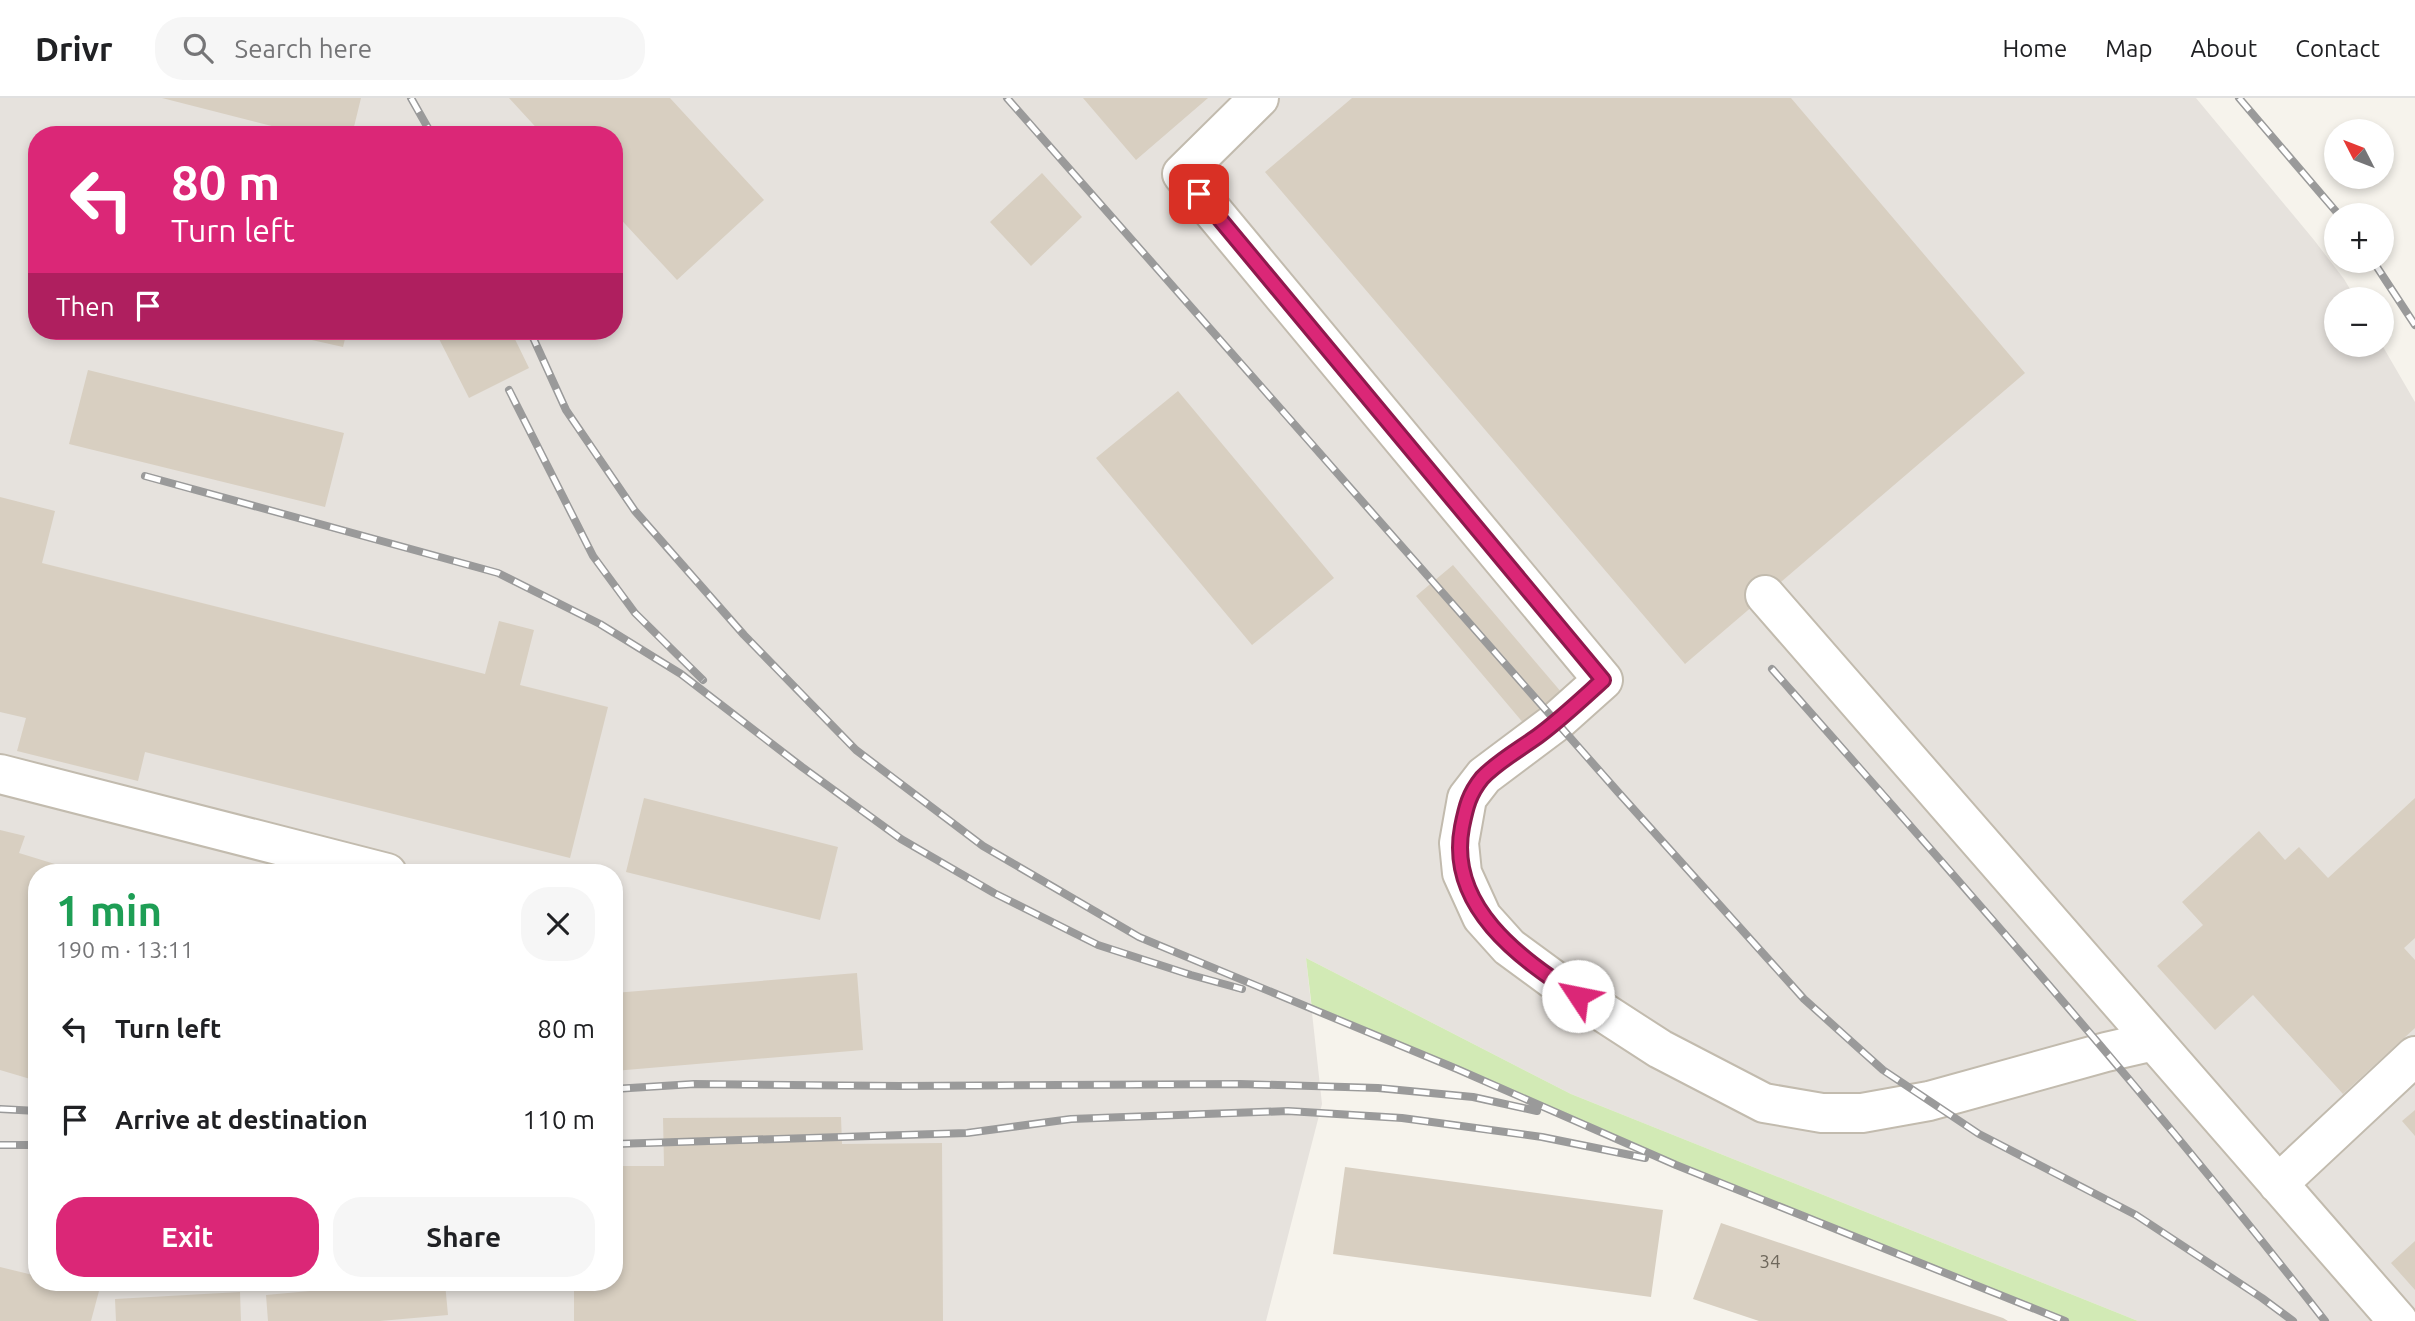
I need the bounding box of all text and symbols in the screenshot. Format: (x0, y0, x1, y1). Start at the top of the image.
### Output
search box (155, 17, 645, 80)
icon: search (179, 29, 217, 67)
text: Drivr (35, 30, 113, 67)
text: Search here (235, 34, 372, 63)
text: Home (2002, 35, 2067, 62)
text: Map (2105, 35, 2152, 62)
text: About (2190, 35, 2257, 62)
text: Contact (2295, 35, 2380, 62)
north arrow (2324, 119, 2394, 189)
map controls (2324, 119, 2394, 357)
icon: left (56, 154, 147, 245)
text: 80 m (171, 154, 280, 209)
pin (1169, 164, 1229, 224)
icon: arrive (1180, 175, 1218, 213)
button: + (2324, 203, 2394, 273)
text: Turn left (171, 212, 295, 248)
icon: arrive (129, 287, 167, 325)
button: − (2324, 287, 2394, 357)
text: Then (56, 292, 115, 321)
text: 1 min (56, 887, 162, 934)
button: close (521, 887, 595, 961)
text: 190 m · 13:11 (56, 937, 194, 962)
position arrow (1541, 959, 1615, 1033)
icon: left (56, 1010, 94, 1048)
text: Turn left (115, 1014, 221, 1043)
text: 80 m (537, 1014, 595, 1043)
icon: arrive (56, 1101, 94, 1139)
text: Arrive at destination (115, 1105, 368, 1134)
text: 110 m (523, 1105, 595, 1134)
button: Exit (56, 1197, 319, 1277)
button: Share (333, 1197, 595, 1277)
house number: 34 (1759, 1250, 1781, 1272)

